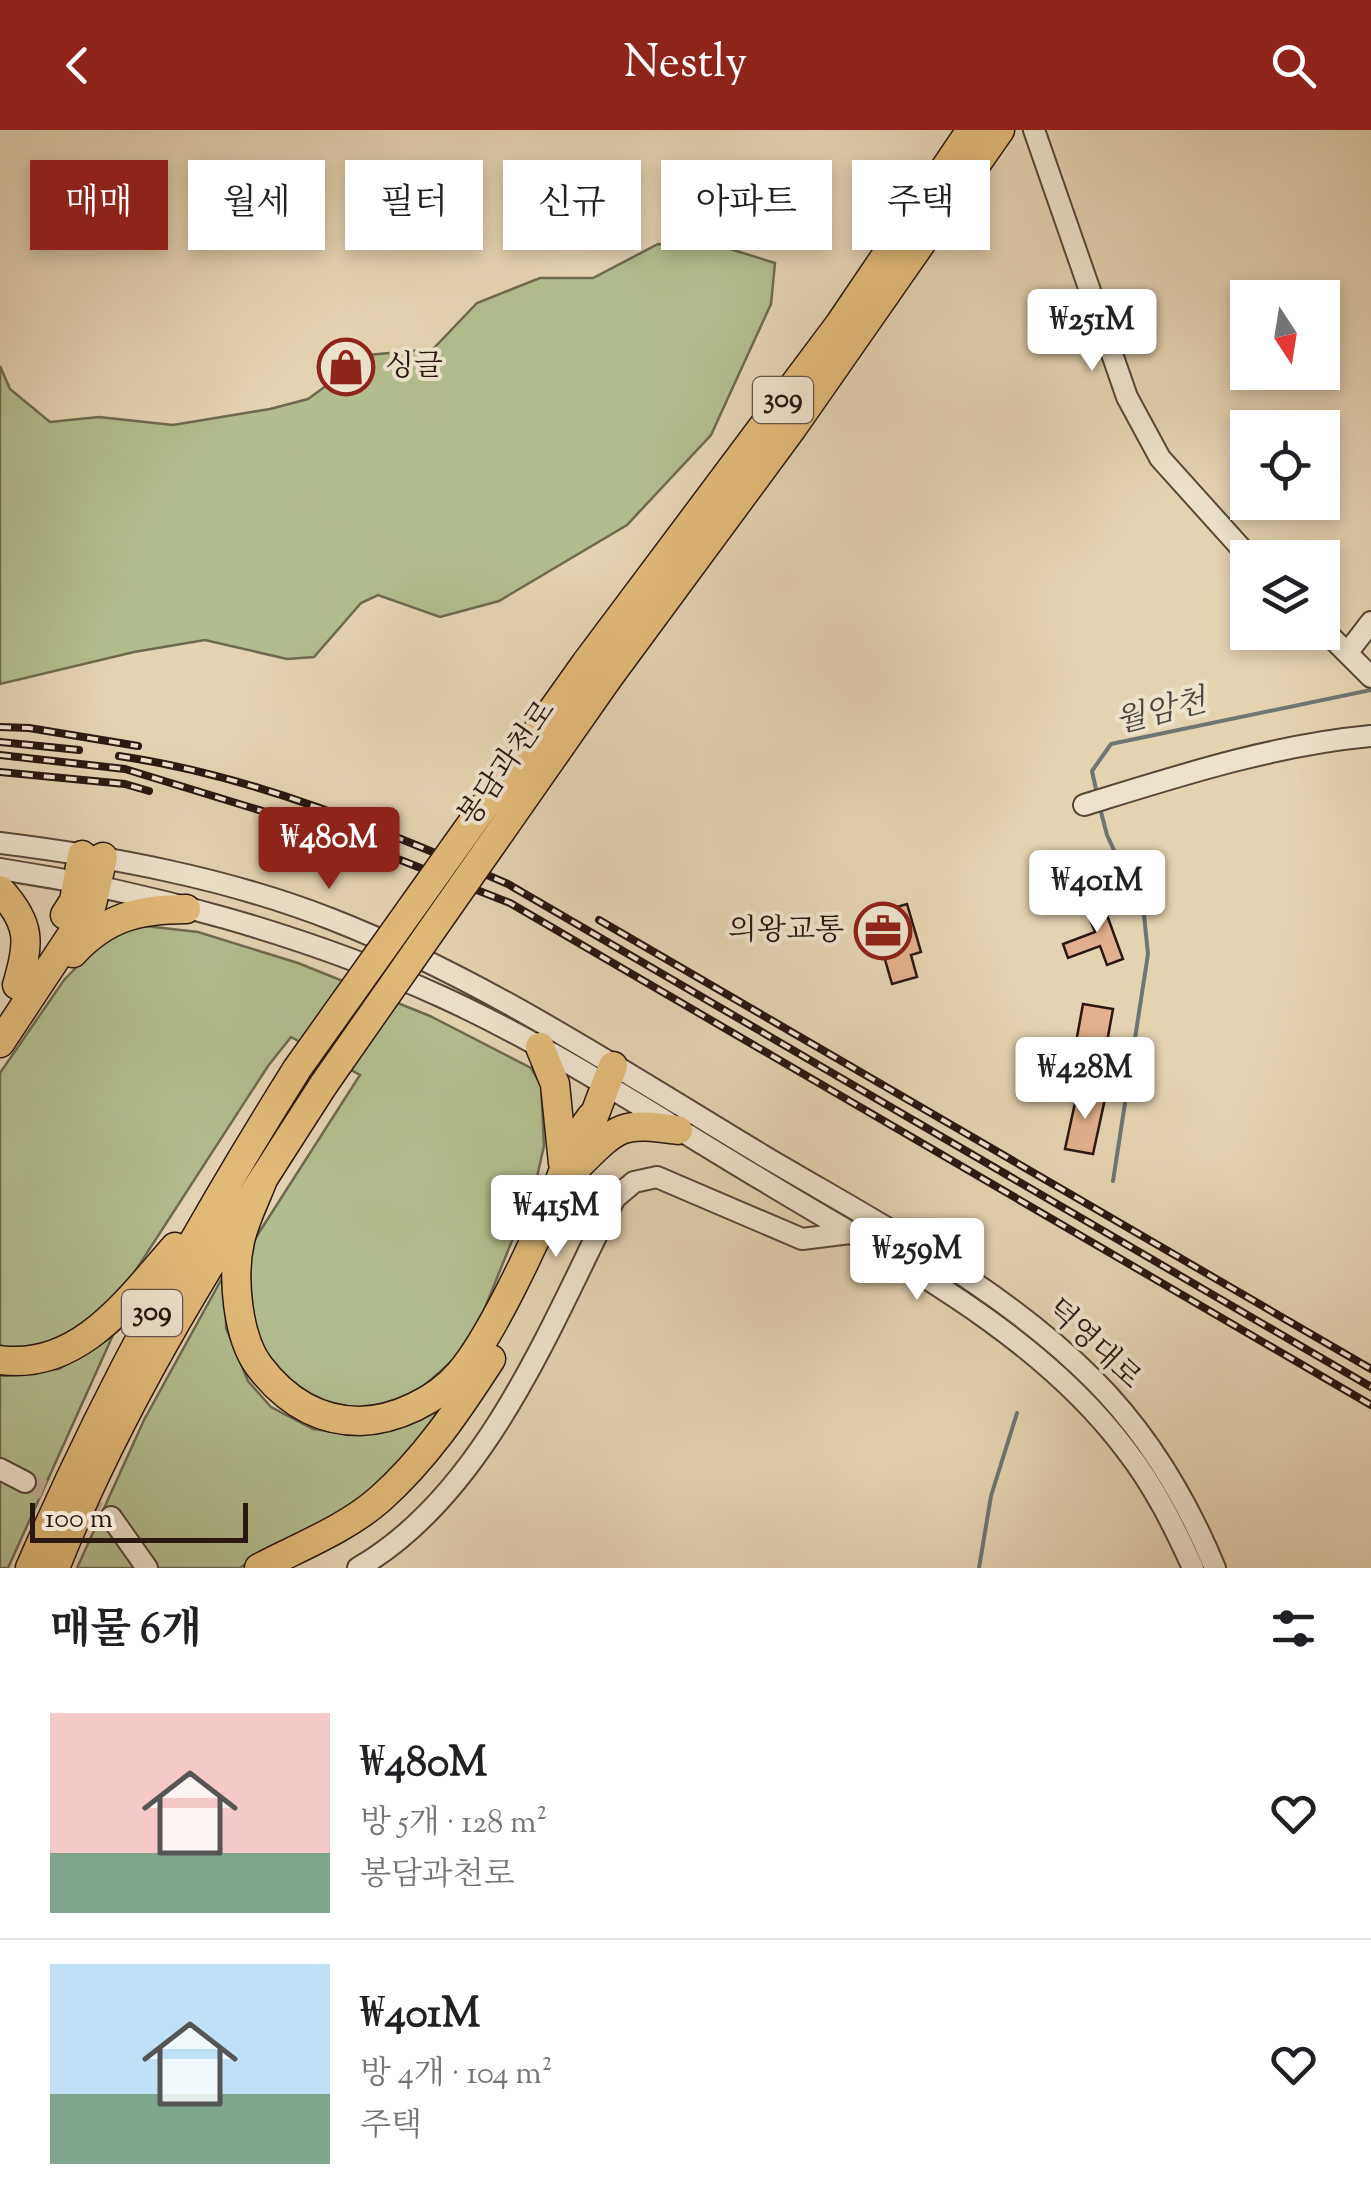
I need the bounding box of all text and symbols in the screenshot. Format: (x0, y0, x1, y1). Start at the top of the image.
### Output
text: Nestly (624, 33, 747, 98)
icon: back (50, 38, 105, 93)
icon: search (1266, 38, 1321, 93)
chip: 매매 (30, 160, 168, 250)
chip: 월세 (188, 160, 325, 250)
chip: 필터 (345, 160, 483, 250)
chip: 신규 (503, 160, 641, 250)
chip: 아파트 (661, 160, 832, 250)
chip: 주택 (852, 160, 990, 250)
north arrow (1230, 280, 1340, 390)
map controls (1230, 280, 1340, 650)
pin: ₩251M (1022, 289, 1162, 374)
text: ₩251M (1049, 298, 1135, 344)
shop icon: 싱글 (316, 337, 376, 397)
place label: 싱글 (385, 346, 443, 389)
road number: 309 (753, 377, 813, 423)
button: locate (1230, 410, 1340, 520)
button: layers (1230, 540, 1340, 650)
water label: 월암천 (1110, 679, 1214, 747)
street label: 봉담과천로 (449, 692, 567, 836)
pin: ₩480M (259, 807, 399, 892)
text: ₩480M (281, 816, 377, 862)
pin: ₩401M (1027, 850, 1167, 935)
text: ₩401M (1051, 859, 1143, 905)
office icon: 의왕교통 (853, 901, 913, 961)
place label: 의왕교통 (728, 910, 844, 953)
pin: ₩428M (1015, 1037, 1155, 1122)
text: ₩428M (1037, 1046, 1133, 1092)
pin: ₩415M (486, 1175, 626, 1260)
text: ₩415M (513, 1184, 599, 1230)
pin: ₩259M (847, 1218, 987, 1303)
text: ₩259M (872, 1227, 962, 1273)
road number: 309 (122, 1290, 182, 1336)
street label: 덕영대로 (1036, 1290, 1150, 1400)
scale bar (30, 1498, 248, 1542)
text: 100 m (45, 1500, 113, 1540)
icon: filters (1266, 1601, 1321, 1656)
text: 매물 6개 (50, 1602, 202, 1662)
text: ₩480M (360, 1735, 487, 1795)
icon: home (130, 1753, 250, 1873)
icon: heart (1266, 1786, 1321, 1841)
text: 방 5개 · 128 m² (360, 1801, 547, 1847)
text: 봉담과천로 (360, 1853, 515, 1899)
text: ₩401M (360, 1986, 480, 2046)
icon: home (130, 2004, 250, 2124)
icon: heart (1266, 2037, 1321, 2092)
text: 방 4개 · 104 m² (360, 2052, 553, 2098)
text: 주택 (360, 2104, 422, 2150)

